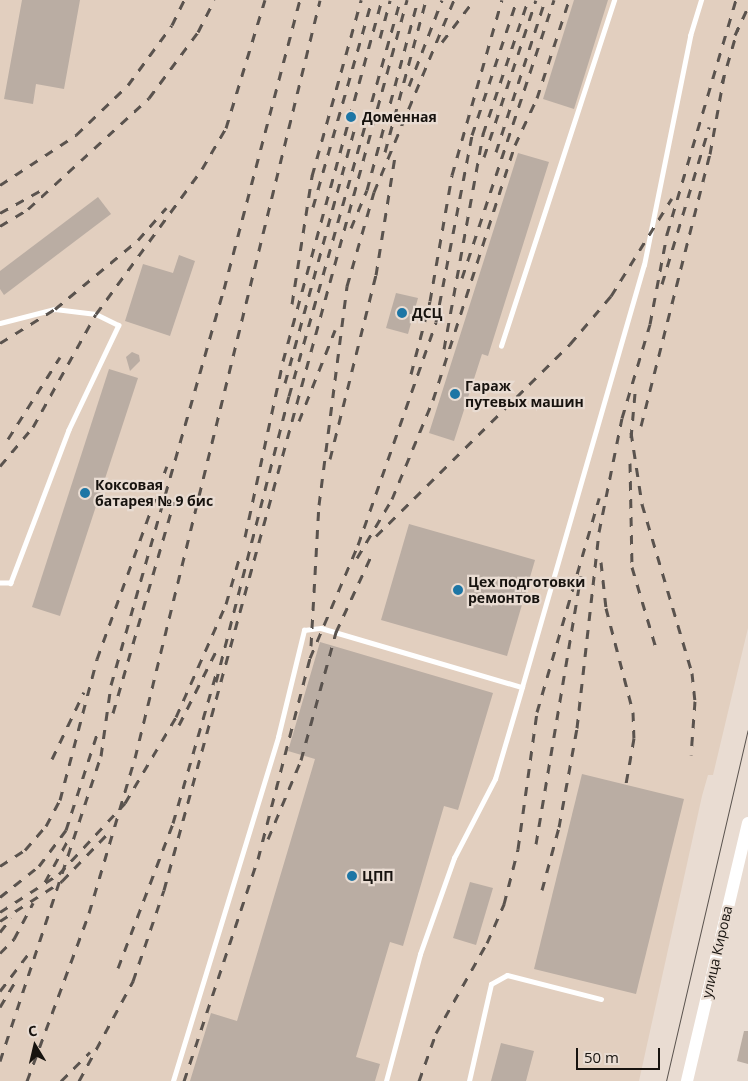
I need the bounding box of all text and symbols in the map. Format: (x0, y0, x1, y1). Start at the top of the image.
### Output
place label: Доменная (362, 109, 437, 125)
marker: Доменная (344, 110, 358, 124)
place label: ДСЦ (412, 305, 443, 321)
marker: ДСЦ (396, 307, 408, 319)
place label: Гараж путевых машин (465, 378, 584, 411)
marker: Гараж путевых машин (449, 388, 461, 400)
place label: Коксовая батарея № 9 бис (95, 477, 213, 510)
marker: Коксовая батарея № 9 бис (79, 487, 91, 499)
place label: Цех подготовки ремонтов (468, 574, 585, 606)
marker: Цех подготовки ремонтов (452, 584, 464, 596)
place label: ЦПП (362, 868, 394, 884)
marker: ЦПП (346, 870, 358, 882)
street label: улица Кирова (698, 904, 736, 1000)
north arrow (10, 1021, 60, 1071)
text: С (27, 1021, 38, 1041)
scale bar (578, 1038, 662, 1070)
text: 50 m (584, 1047, 619, 1067)

